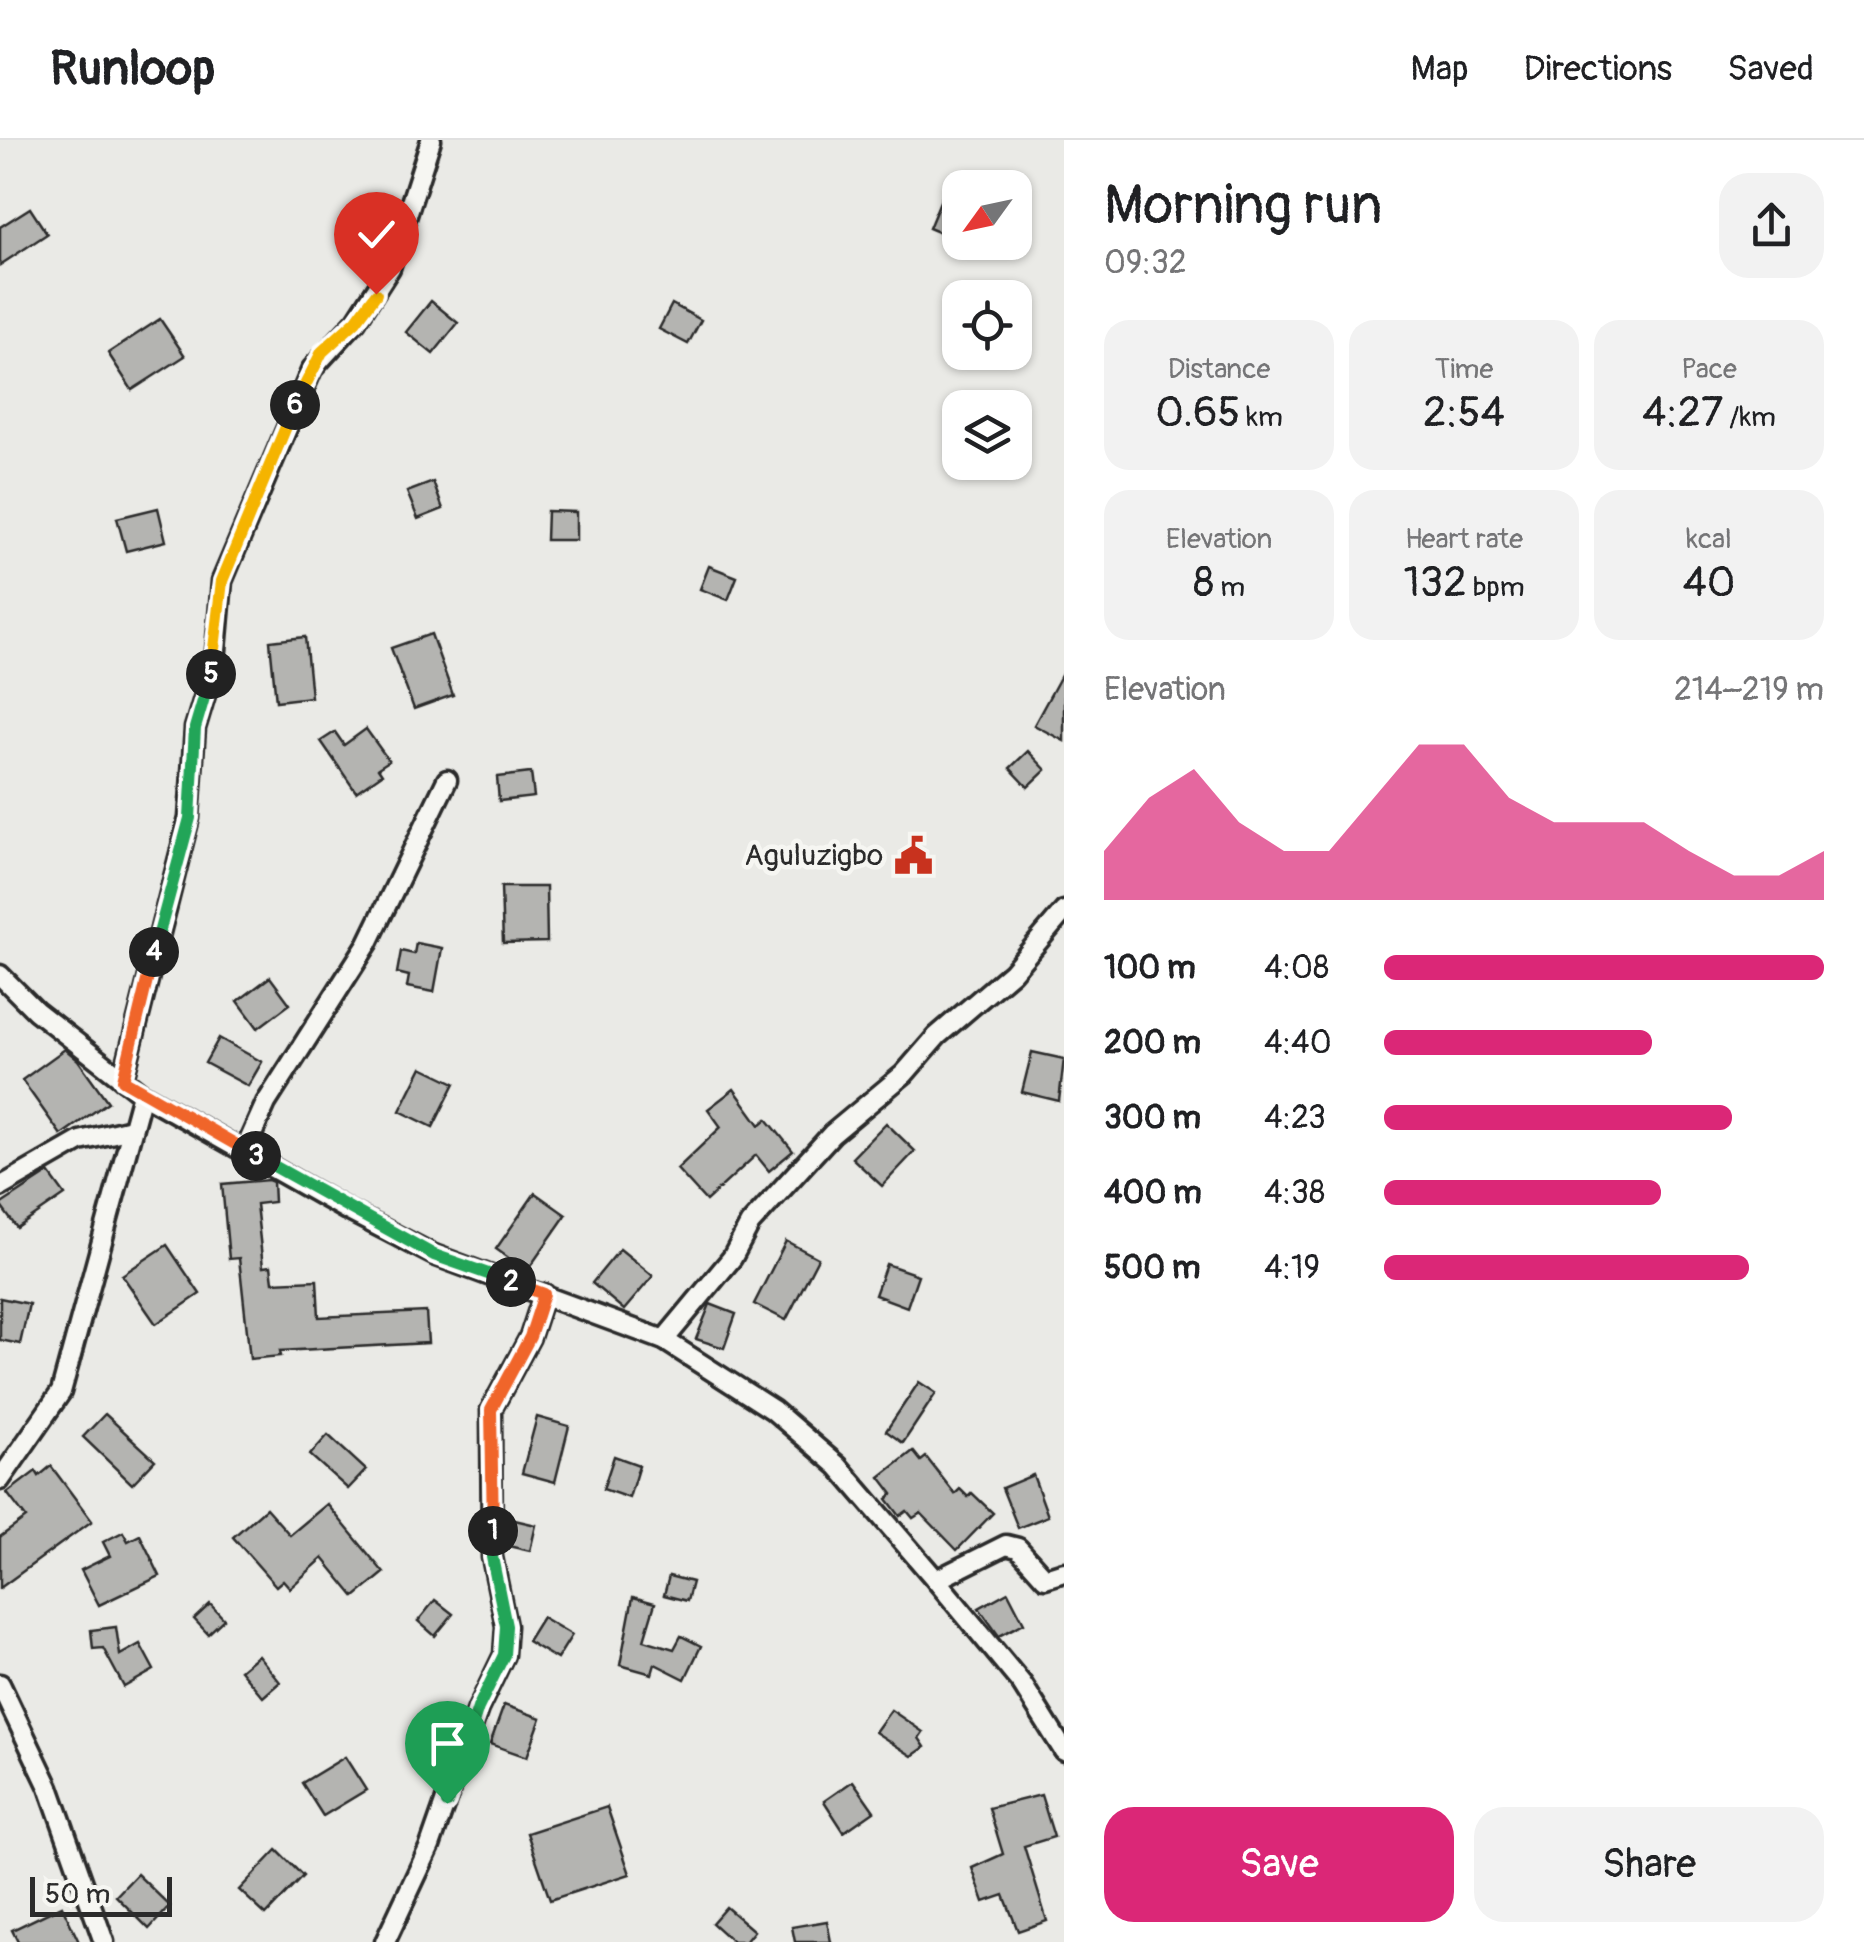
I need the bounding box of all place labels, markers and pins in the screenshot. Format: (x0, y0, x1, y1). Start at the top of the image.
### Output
pin (334, 192, 419, 295)
pin: 6 (270, 380, 320, 430)
pin: 5 (186, 649, 236, 699)
public building icon: Aguluzigbo (892, 834, 934, 876)
place label: Aguluzigbo (744, 837, 883, 874)
pin: 4 (129, 927, 179, 977)
pin: 3 (231, 1131, 281, 1181)
pin: 2 (486, 1257, 536, 1307)
pin: 1 (468, 1506, 518, 1556)
pin (405, 1701, 490, 1804)

